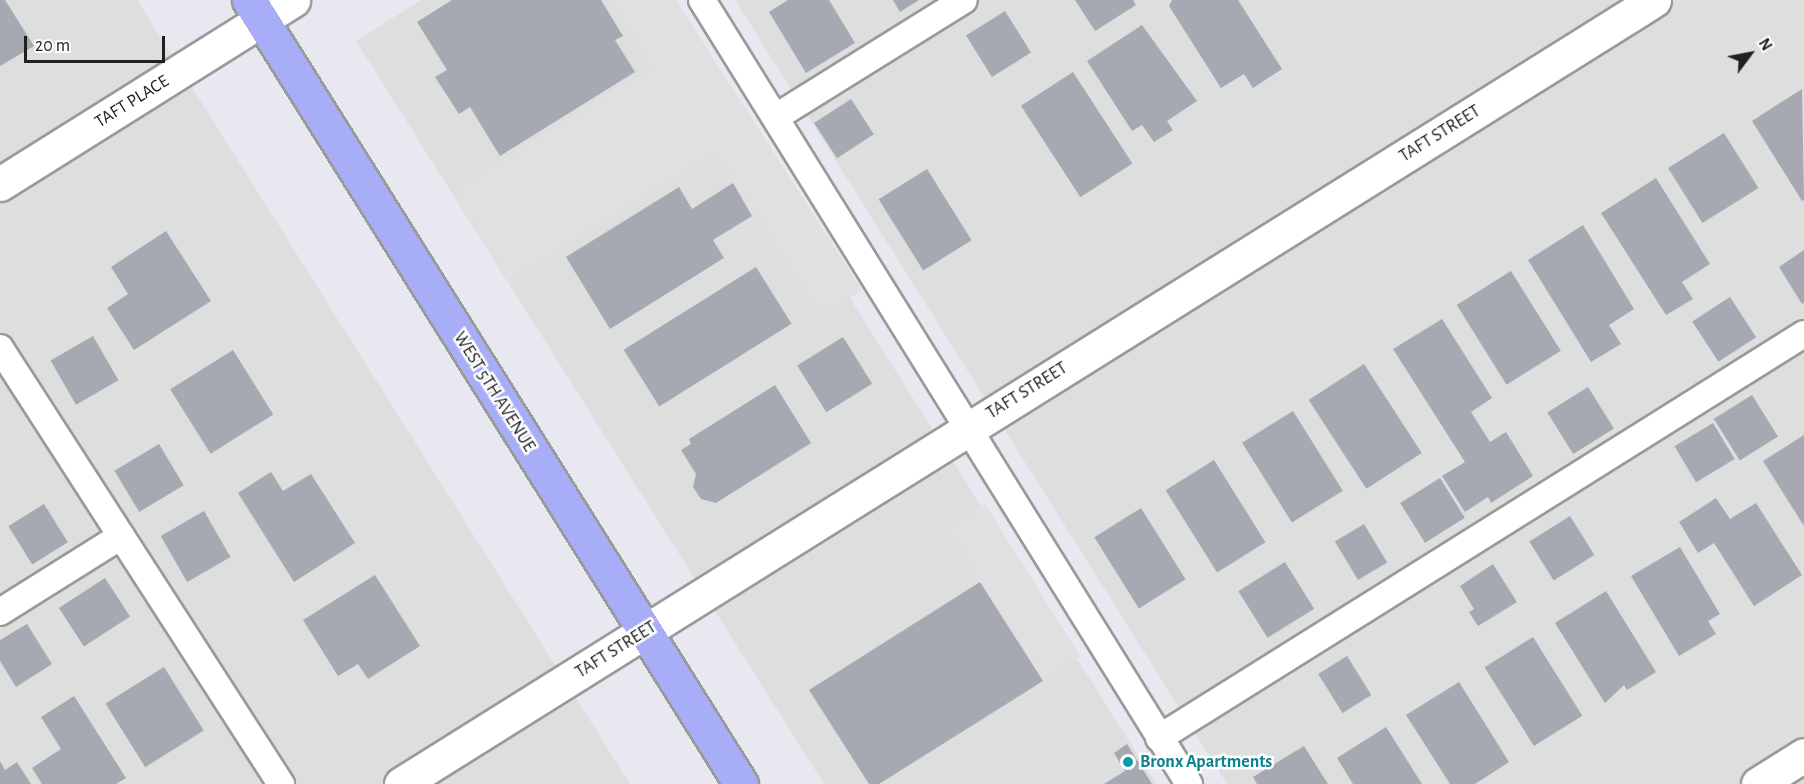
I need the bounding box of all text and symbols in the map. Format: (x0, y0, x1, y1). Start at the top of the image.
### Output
scale bar (27, 24, 168, 62)
north arrow (1720, 24, 1780, 84)
text: N (1756, 36, 1775, 53)
text: 20 m (35, 37, 70, 55)
street label: TAFT PLACE (91, 71, 173, 133)
street label: TAFT STREET (1395, 101, 1485, 167)
street label: WEST 5TH AVENUE (448, 328, 540, 456)
street label: TAFT STREET (982, 358, 1072, 424)
street label: TAFT STREET (571, 617, 661, 683)
place label: Bronx Apartments (1140, 751, 1272, 773)
marker: Bronx Apartments (1121, 755, 1135, 769)

